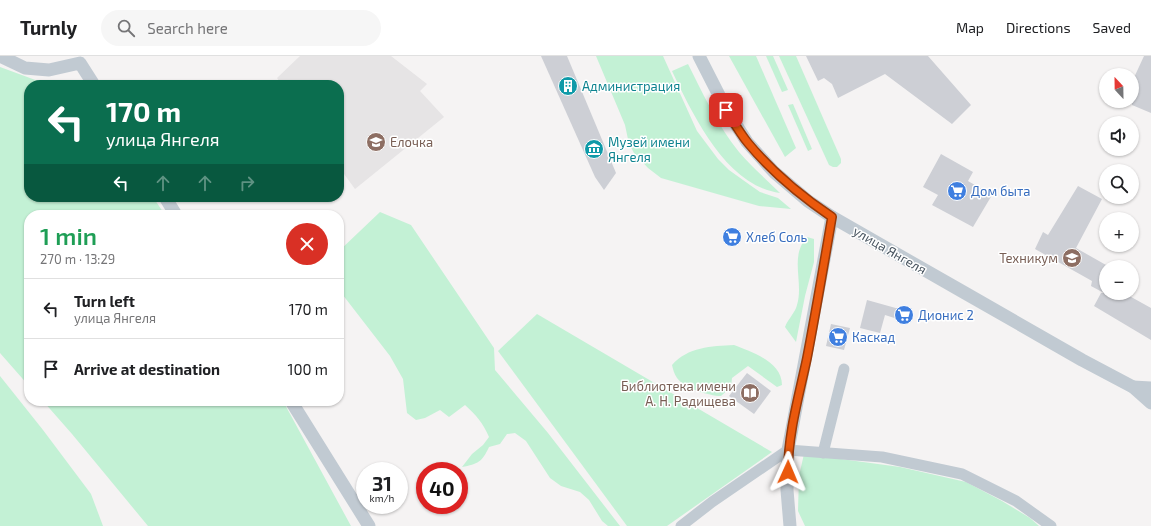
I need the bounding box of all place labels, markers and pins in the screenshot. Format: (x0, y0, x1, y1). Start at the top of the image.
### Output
building icon: Администрация (557, 75, 579, 97)
place label: Администрация (582, 78, 680, 94)
pin (709, 93, 743, 127)
school or university icon: Елочка (365, 131, 387, 153)
place label: Елочка (390, 134, 433, 150)
place label: Музей имени Янгеля (608, 134, 690, 165)
museum icon: Музей имени Янгеля (583, 138, 605, 160)
supermarket icon: Дом быта (946, 180, 968, 202)
place label: Дом быта (971, 183, 1030, 199)
supermarket icon: Хлеб Соль (721, 226, 743, 248)
place label: Хлеб Соль (746, 229, 808, 245)
school or university icon: Техникум (1061, 247, 1083, 269)
place label: Техникум (999, 250, 1058, 266)
supermarket icon: Дионис 2 (893, 304, 915, 326)
place label: Дионис 2 (918, 307, 974, 323)
supermarket icon: Каскад (827, 326, 849, 348)
place label: Каскад (852, 329, 896, 345)
place label: Библиотека имени А. Н. Радищева (621, 378, 736, 409)
library icon: Библиотека имени А. Н. Радищева (739, 382, 761, 404)

